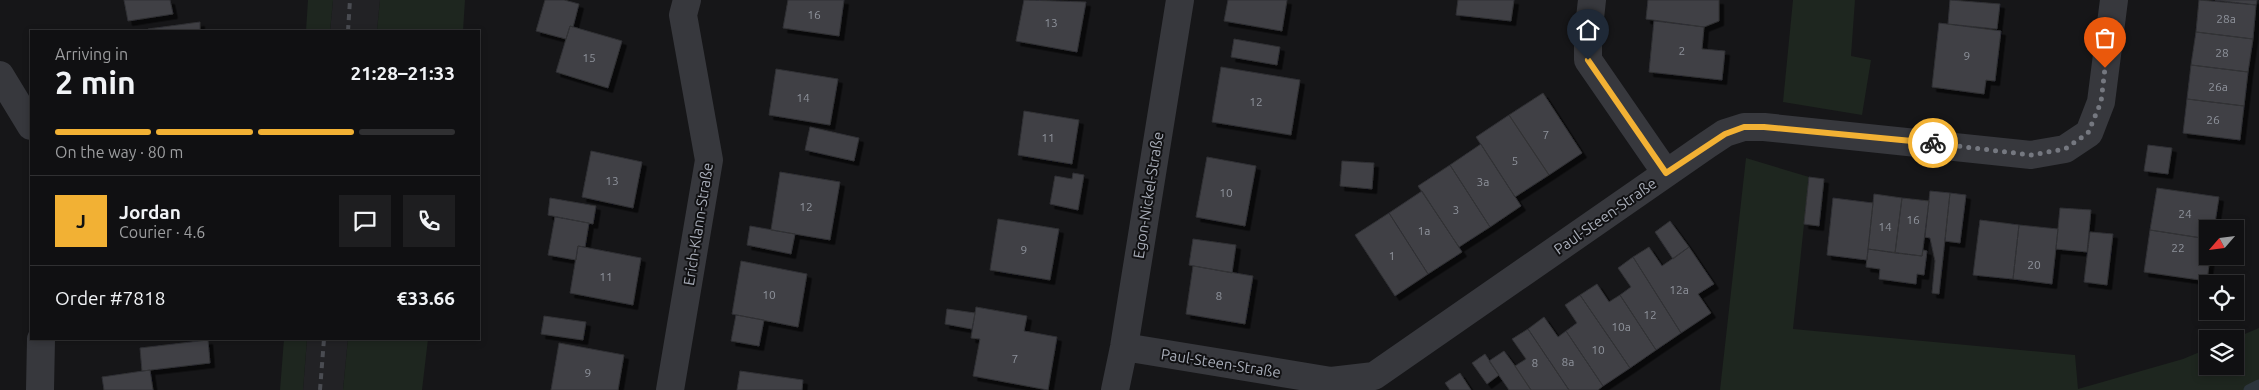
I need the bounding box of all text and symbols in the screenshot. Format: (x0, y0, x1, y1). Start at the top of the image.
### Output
house number: 16 (807, 8, 821, 21)
pin (1567, 9, 1609, 60)
house number: 28a (2216, 12, 2236, 25)
house number: 13 (1044, 16, 1058, 29)
icon: home (1574, 16, 1602, 44)
pin (2084, 17, 2126, 68)
icon: bag (2091, 24, 2119, 52)
house number: 2 (1679, 44, 1685, 57)
text: Arriving in (55, 45, 128, 63)
house number: 28 (2215, 46, 2229, 59)
house number: 9 (1964, 49, 1970, 62)
house number: 15 (582, 51, 596, 64)
text: 21:28–21:33 (350, 62, 455, 84)
text: 2 min (55, 64, 136, 100)
house number: 26a (2208, 80, 2228, 93)
house number: 14 (796, 91, 810, 104)
house number: 12 (1249, 95, 1263, 108)
house number: 26 (2206, 113, 2220, 126)
courier (1908, 118, 1958, 168)
house number: 7 (1543, 128, 1549, 141)
icon: bike (1919, 129, 1947, 157)
street label: Egon-Nickel-Straße (1130, 130, 1166, 260)
house number: 11 (1041, 131, 1055, 144)
text: On the way · 80 m (55, 143, 183, 161)
house number: 5 (1512, 154, 1518, 167)
street label: Erich-Klann-Straße (680, 161, 716, 287)
house number: 13 (605, 174, 619, 187)
street label: Paul-Steen-Straße (1551, 174, 1659, 258)
house number: 3a (1477, 175, 1489, 188)
house number: 10 (1219, 186, 1233, 199)
button: chat (339, 195, 391, 247)
button: phone (403, 195, 455, 247)
house number: 12 (799, 200, 813, 213)
text: Jordan (119, 201, 181, 223)
house number: 3 (1453, 203, 1459, 216)
house number: 24 (2178, 207, 2192, 220)
text: J (76, 210, 86, 232)
house number: 16 (1906, 213, 1920, 226)
house number: 14 (1878, 220, 1892, 233)
north arrow (2199, 220, 2244, 265)
map controls (2199, 220, 2244, 375)
text: Courier · 4.6 (119, 223, 205, 241)
house number: 1a (1418, 224, 1430, 237)
house number: 22 (2171, 241, 2185, 254)
house number: 9 (1021, 243, 1027, 256)
house number: 1 (1389, 249, 1395, 262)
house number: 20 (2027, 258, 2041, 271)
house number: 11 (599, 270, 613, 283)
button: locate (2199, 275, 2244, 320)
house number: 12a (1669, 283, 1689, 296)
text: Order #7818 (55, 287, 165, 309)
text: €33.66 (397, 287, 455, 309)
house number: 10 (762, 288, 776, 301)
house number: 8 (1216, 289, 1223, 302)
house number: 12 (1643, 308, 1657, 321)
house number: 10a (1611, 320, 1631, 333)
button: layers (2199, 330, 2244, 375)
house number: 10 (1591, 343, 1605, 356)
street label: Paul-Steen-Straße (1160, 345, 1282, 381)
house number: 7 (1012, 352, 1018, 365)
house number: 8a (1562, 355, 1574, 368)
house number: 8 (1532, 356, 1539, 369)
house number: 9 (585, 366, 591, 379)

